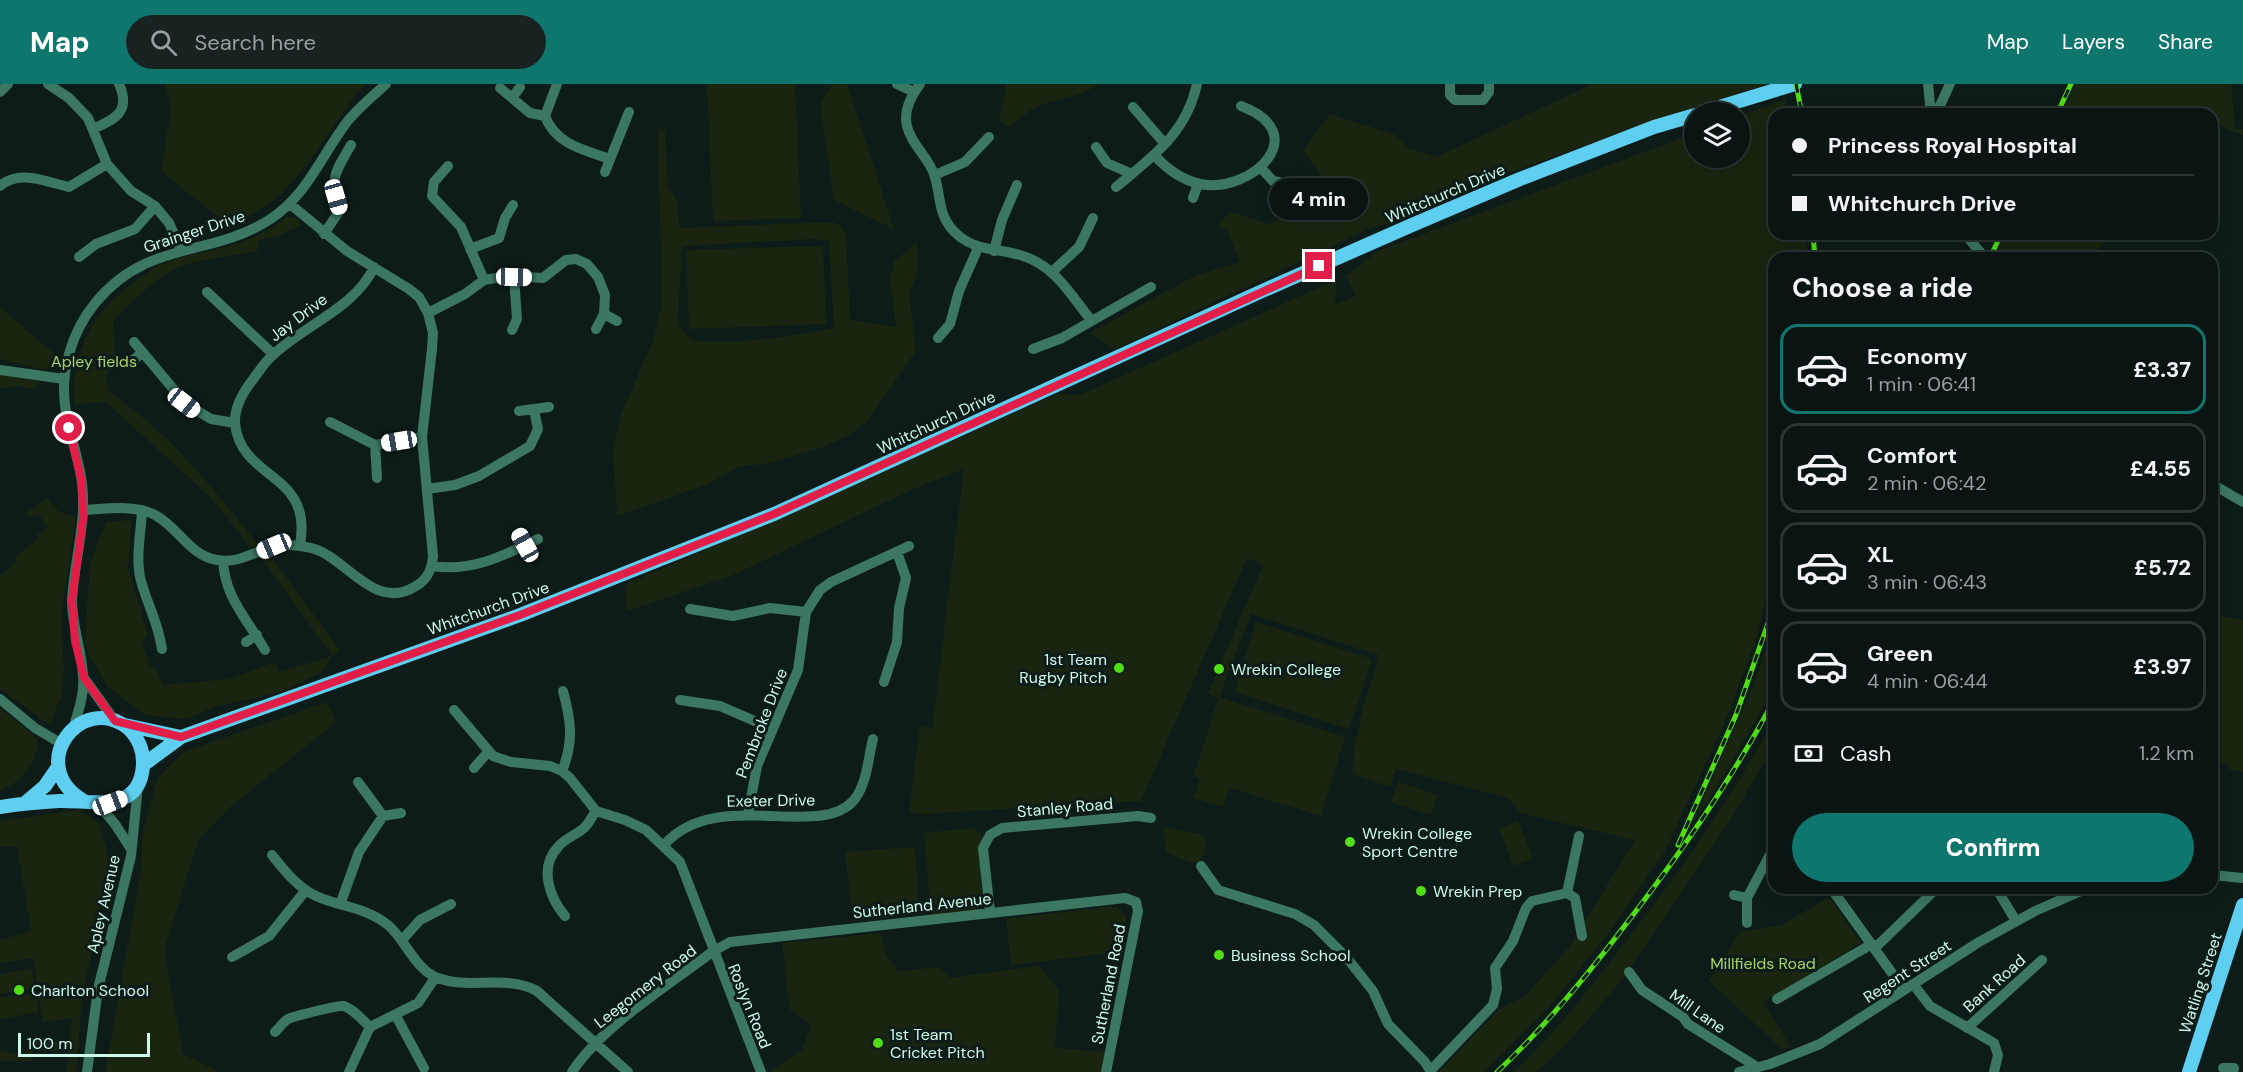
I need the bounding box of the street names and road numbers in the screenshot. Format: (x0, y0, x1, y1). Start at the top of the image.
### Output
street label: Whitchurch Drive (1382, 159, 1508, 228)
street label: Grainger Drive (141, 205, 248, 258)
street label: Jay Drive (265, 289, 332, 346)
street label: Whitchurch Drive (874, 386, 999, 459)
street label: Whitchurch Drive (424, 577, 552, 640)
street label: Pembroke Drive (731, 665, 792, 781)
street label: Exeter Drive (727, 789, 816, 812)
street label: Stanley Road (1016, 793, 1114, 822)
street label: Apley Avenue (82, 853, 125, 955)
street label: Sutherland Avenue (852, 888, 992, 923)
street label: Sutherland Road (1087, 922, 1130, 1046)
street label: Watling Street (2174, 930, 2227, 1036)
street label: Regent Street (1859, 935, 1955, 1008)
street label: Leegomery Road (590, 940, 701, 1033)
street label: Bank Road (1959, 950, 2030, 1017)
street label: Roslyn Road (723, 961, 776, 1052)
street label: Mill Lane (1665, 984, 1730, 1038)

